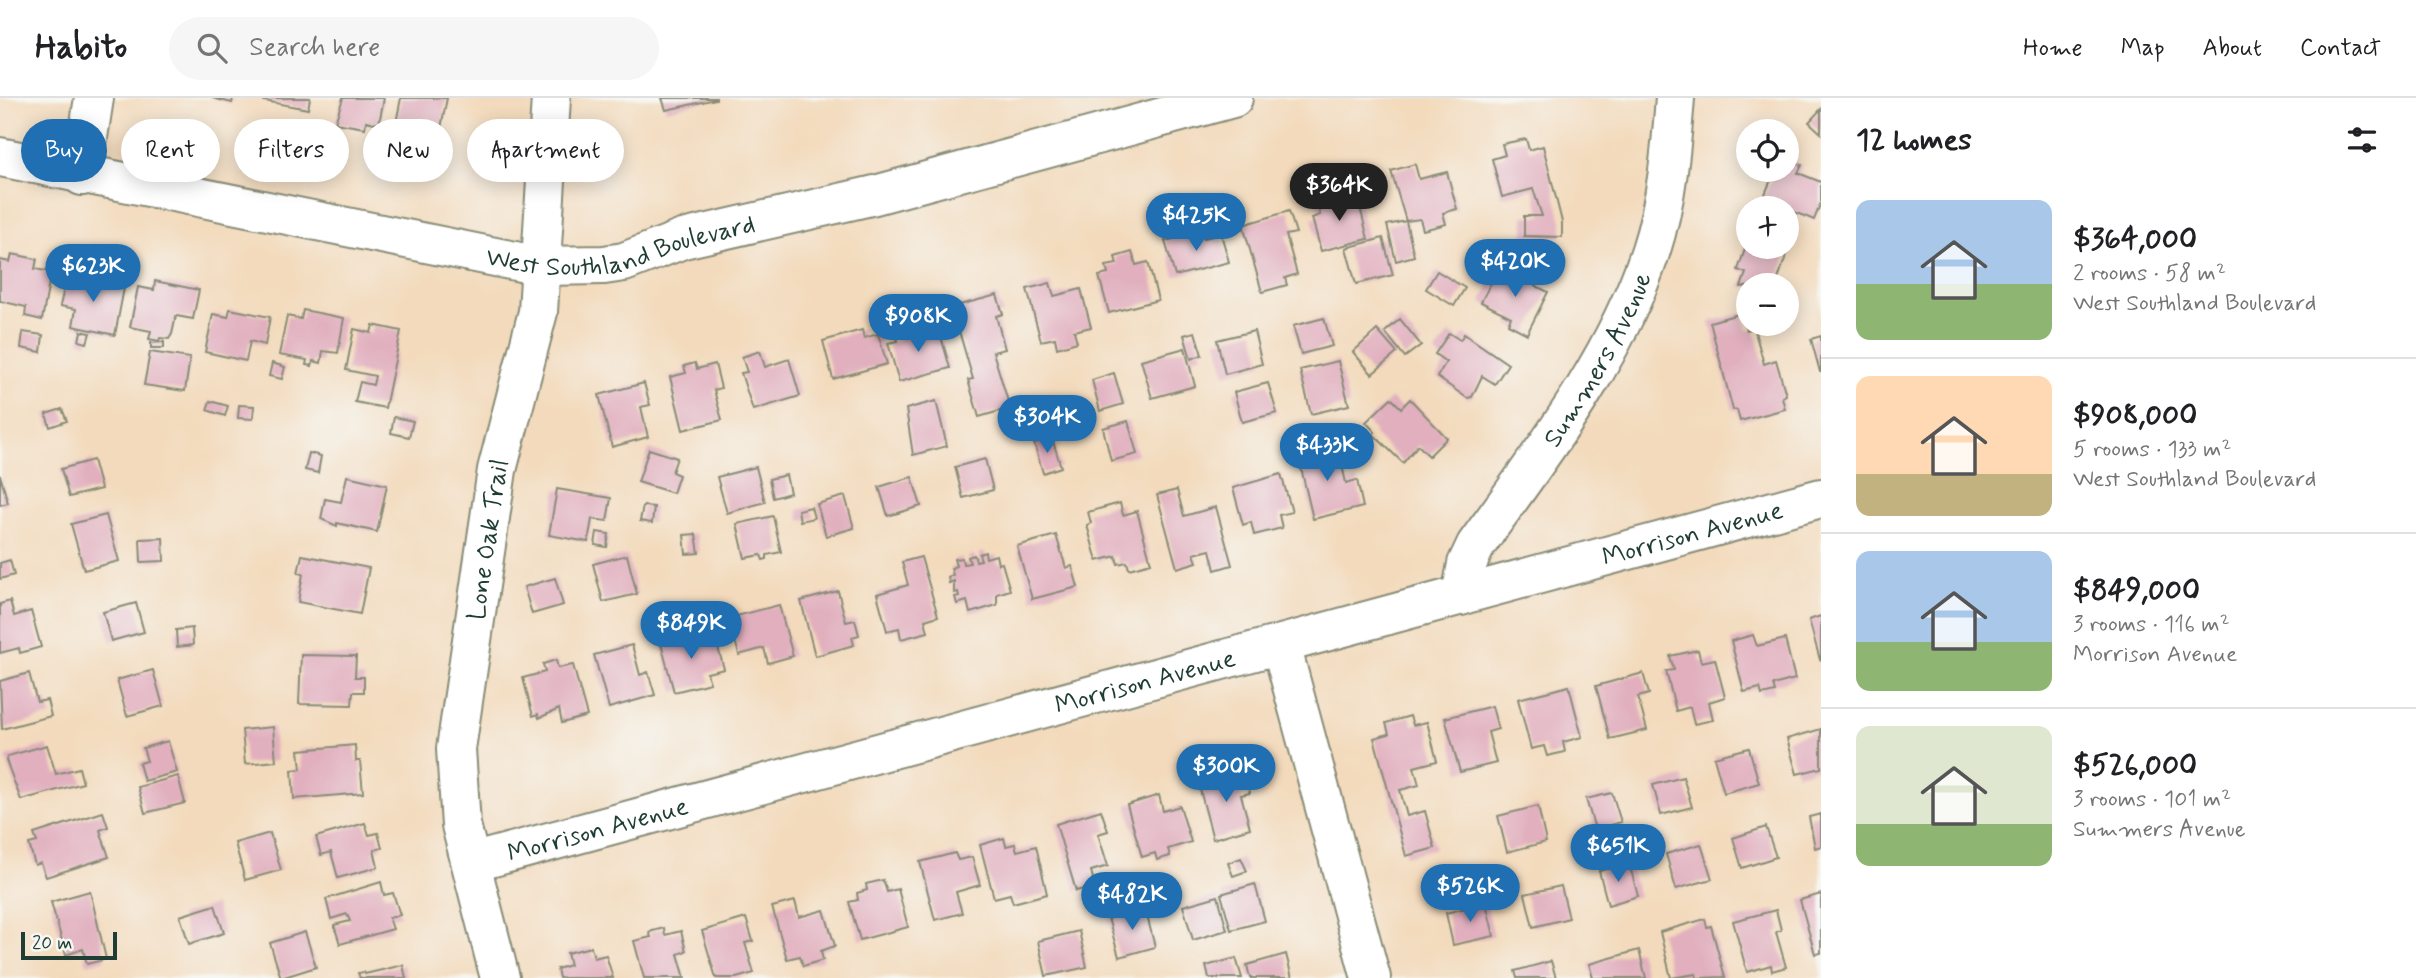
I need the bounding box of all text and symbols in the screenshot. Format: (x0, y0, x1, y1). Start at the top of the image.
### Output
search box (169, 17, 659, 80)
text: Habito (35, 26, 127, 70)
icon: search (193, 29, 231, 67)
text: Search here (249, 31, 380, 65)
text: Home (2023, 33, 2083, 64)
text: Map (2121, 33, 2165, 64)
text: About (2203, 33, 2262, 64)
text: Contact (2300, 33, 2381, 64)
chip: Buy (21, 119, 107, 182)
chip: Rent (121, 119, 220, 182)
chip: Filters (234, 119, 349, 182)
chip: New (363, 119, 453, 182)
chip: Apartment (467, 119, 624, 182)
map controls (1736, 119, 1799, 336)
button: locate (1736, 119, 1799, 182)
text: 12 homes (1856, 121, 1972, 160)
icon: filters (2343, 121, 2381, 159)
pin: $364K (1290, 164, 1388, 223)
text: $364K (1306, 171, 1372, 201)
pin: $425K (1147, 194, 1245, 253)
button: + (1736, 196, 1799, 259)
text: $425K (1162, 201, 1230, 231)
street label: West Southland Boulevard (483, 208, 759, 285)
text: $364,000 (2073, 220, 2197, 259)
icon: home (1912, 228, 1996, 312)
pin: $420K (1466, 240, 1564, 299)
pin: $623K (44, 244, 142, 304)
text: $420K (1480, 247, 1550, 277)
text: $623K (61, 252, 125, 282)
text: 2 rooms · 58 m² (2073, 259, 2226, 289)
street label: Summers Avenue (1536, 268, 1661, 454)
button: − (1736, 273, 1799, 336)
text: West Southland Boulevard (2073, 289, 2316, 319)
pin: $908K (869, 294, 967, 354)
text: $908K (885, 302, 951, 332)
pin: $304K (998, 396, 1096, 455)
text: $908,000 (2073, 396, 2197, 435)
text: $304K (1014, 403, 1080, 433)
icon: home (1912, 404, 1996, 488)
pin: $433K (1278, 424, 1376, 483)
text: $433K (1296, 431, 1358, 461)
text: 5 rooms · 133 m² (2073, 435, 2232, 465)
street label: Lone Oak Trail (460, 455, 518, 622)
text: West Southland Boulevard (2073, 465, 2316, 495)
street label: Morrison Avenue (1598, 494, 1787, 575)
text: $849,000 (2073, 571, 2200, 610)
icon: home (1912, 579, 1996, 663)
pin: $849K (642, 602, 740, 661)
text: $849K (657, 609, 725, 639)
text: 3 rooms · 116 m² (2073, 610, 2230, 640)
text: Morrison Avenue (2073, 640, 2237, 670)
street label: Morrison Avenue (1051, 642, 1240, 723)
pin: $300K (1177, 744, 1275, 804)
text: $526,000 (2073, 746, 2197, 785)
text: $300K (1192, 752, 1260, 782)
icon: home (1912, 754, 1996, 838)
text: 3 rooms · 101 m² (2073, 785, 2231, 815)
street label: Morrison Avenue (504, 790, 692, 871)
text: Summers Avenue (2073, 815, 2246, 845)
pin: $651K (1569, 824, 1667, 884)
text: $651K (1587, 832, 1649, 862)
pin: $526K (1421, 864, 1519, 924)
pin: $482K (1083, 872, 1181, 932)
text: $526K (1437, 872, 1503, 902)
text: $482K (1097, 880, 1167, 910)
scale bar (21, 929, 117, 961)
text: 20 m (32, 931, 72, 956)

